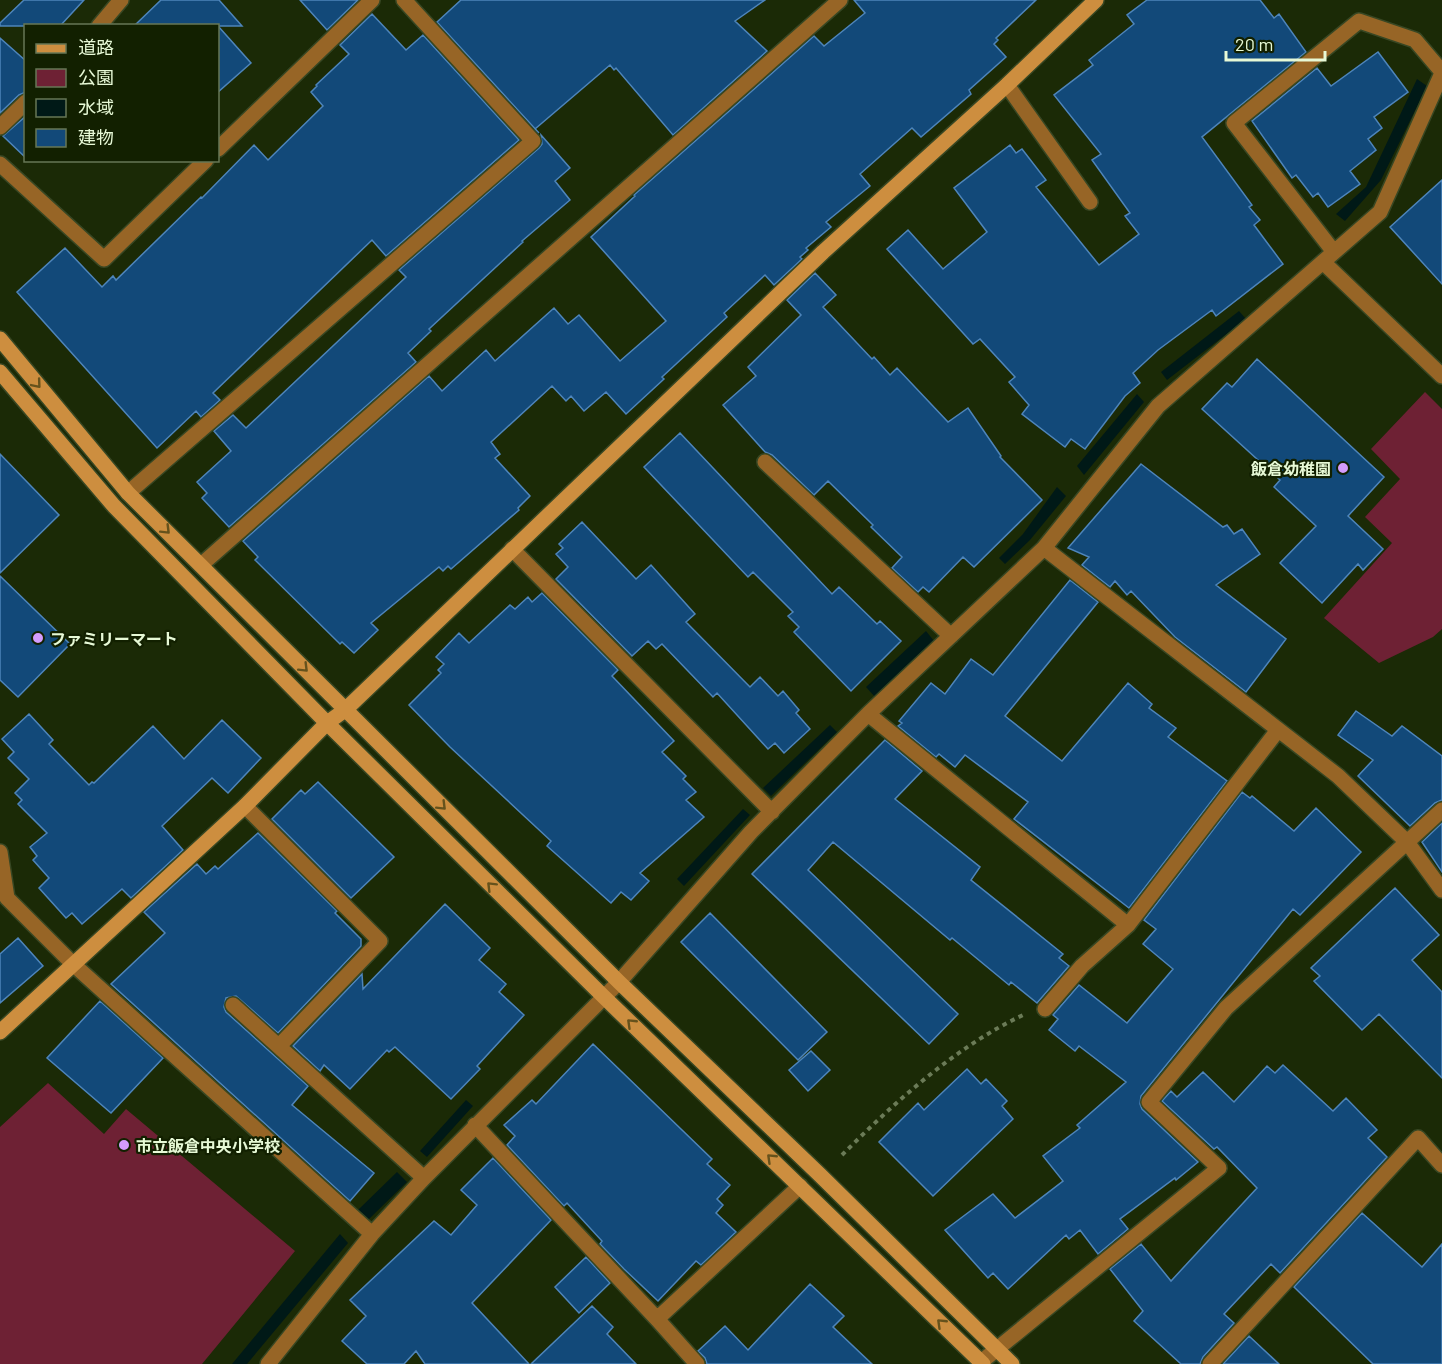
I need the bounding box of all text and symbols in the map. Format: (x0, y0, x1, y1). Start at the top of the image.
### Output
legend (24, 24, 219, 162)
scale bar (1226, 24, 1325, 62)
text: 20 m (1235, 33, 1273, 55)
text: 道路 (78, 36, 114, 58)
text: 公園 (78, 66, 114, 88)
text: 水域 (78, 96, 114, 118)
text: 建物 (78, 126, 114, 148)
one-way arrow (30, 377, 41, 388)
place label: 飯倉幼稚園 (1250, 459, 1331, 478)
marker: 飯倉幼稚園 (1336, 461, 1350, 475)
one-way arrow (158, 523, 169, 534)
place label: ファミリーマート (50, 629, 178, 648)
marker: ファミリーマート (31, 631, 45, 645)
one-way arrow (296, 661, 307, 672)
one-way arrow (435, 799, 445, 810)
one-way arrow (488, 883, 499, 894)
one-way arrow (627, 1019, 637, 1030)
place label: 市立飯倉中央小学校 (136, 1136, 280, 1155)
marker: 市立飯倉中央小学校 (117, 1138, 131, 1152)
one-way arrow (768, 1154, 778, 1165)
one-way arrow (938, 1320, 949, 1331)

